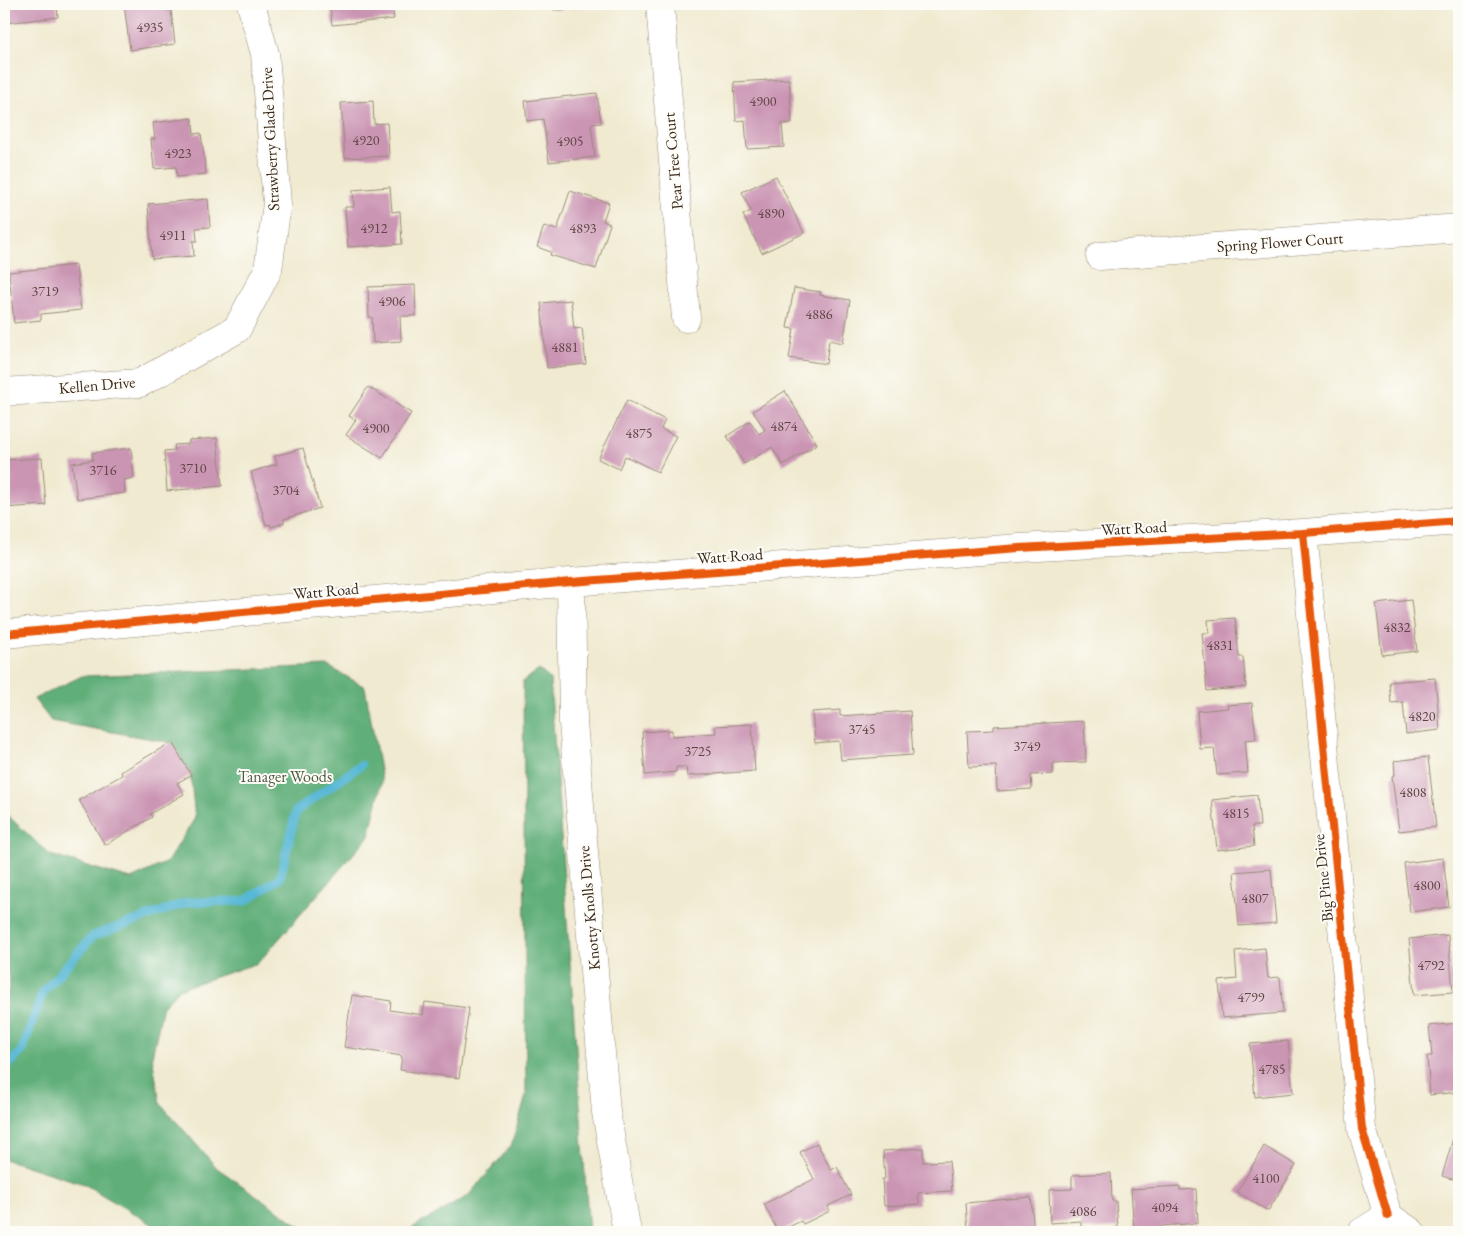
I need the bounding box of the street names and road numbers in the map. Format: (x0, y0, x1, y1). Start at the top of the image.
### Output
street label: Strawberry Glade Drive (256, 67, 284, 211)
street label: Pear Tree Court (658, 112, 688, 210)
street label: Spring Flower Court (1216, 227, 1344, 257)
street label: Kellen Drive (58, 371, 136, 399)
street label: Watt Road (1100, 516, 1168, 540)
street label: Watt Road (696, 543, 765, 569)
street label: Watt Road (292, 578, 361, 604)
street label: Big Pine Drive (1308, 833, 1338, 923)
street label: Knotty Knolls Drive (573, 845, 605, 971)

